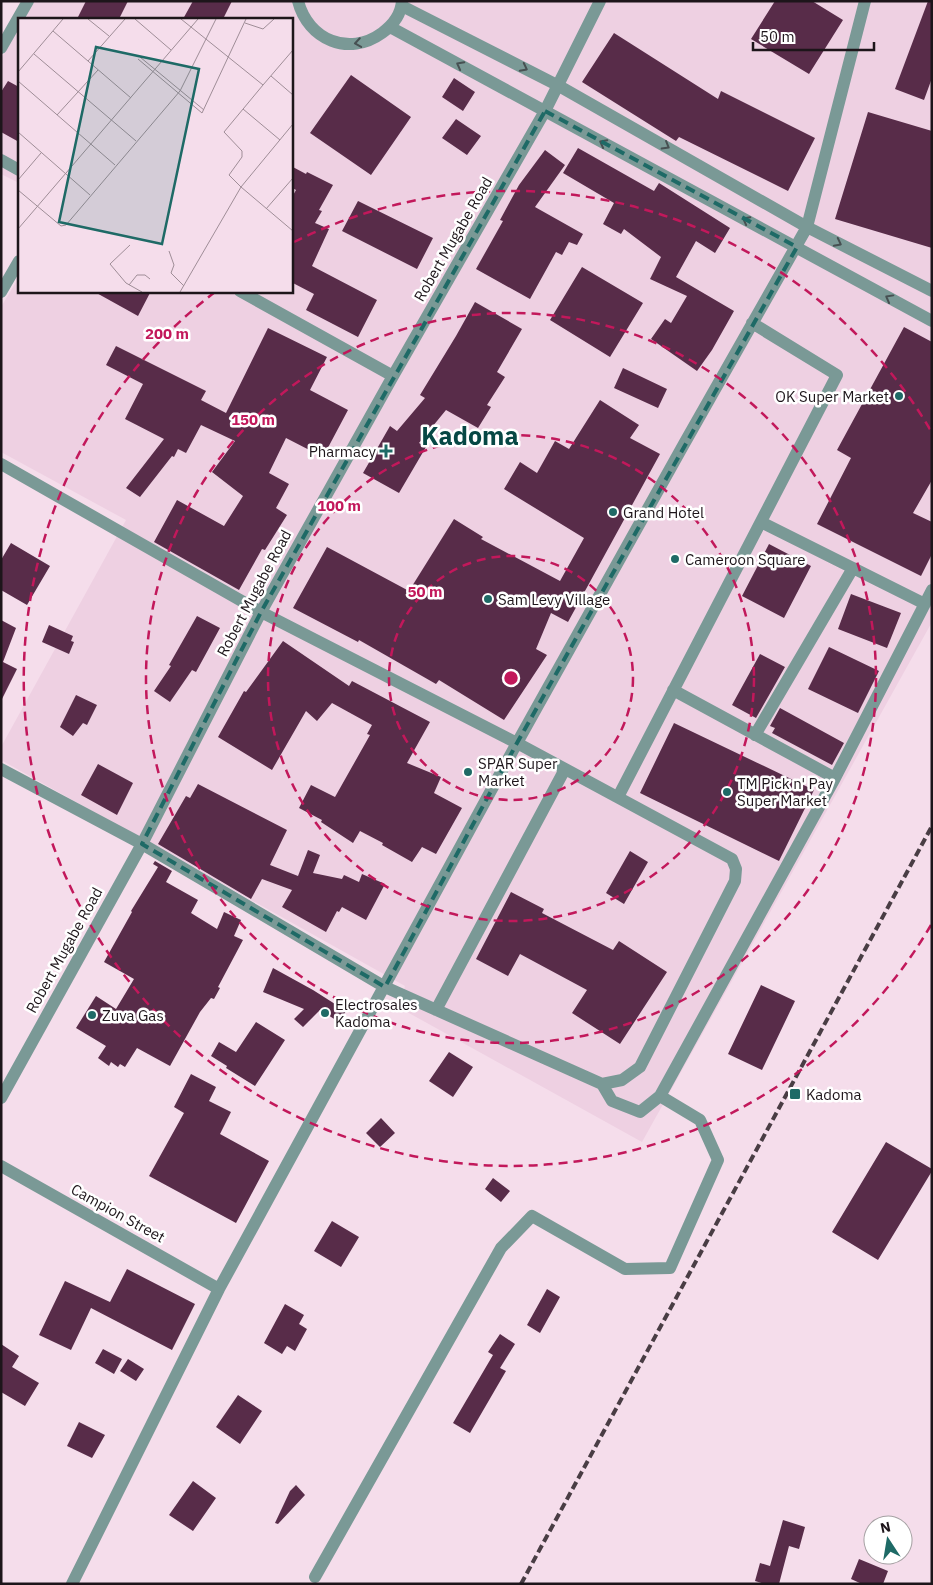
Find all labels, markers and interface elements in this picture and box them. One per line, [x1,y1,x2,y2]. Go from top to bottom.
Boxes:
inset map [18,18,292,292]
scale bar [753,20,874,52]
text: 50 m [760,27,795,46]
one-way arrow [353,37,362,47]
one-way arrow [457,61,466,71]
one-way arrow [518,62,527,72]
one-way arrow [600,139,609,149]
one-way arrow [660,140,669,150]
street label: Robert Mugabe Road [410,173,496,305]
one-way arrow [743,216,752,226]
one-way arrow [833,237,842,247]
one-way arrow [885,294,894,304]
text: 200 m [145,324,189,343]
place label: OK Super Market [775,387,889,406]
marker: OK Super Market [893,390,905,402]
text: 150 m [231,410,275,429]
district label: Kadoma [421,419,519,452]
place label: Pharmacy [309,442,377,461]
marker: Pharmacy [380,445,392,457]
text: 100 m [317,496,361,515]
place label: Grand Hotel [623,503,704,522]
marker: Grand Hotel [607,506,619,518]
street label: Robert Mugabe Road [213,526,295,660]
place label: Cameroon Square [685,550,806,569]
marker: Cameroon Square [669,553,681,565]
text: 50 m [408,582,442,601]
place label: Sam Levy Village [498,590,610,609]
marker: Sam Levy Village [482,593,494,605]
centre of rings [502,669,520,687]
place label: SPAR Super Market [478,754,558,790]
marker: SPAR Super Market [462,766,474,778]
place label: TM Pick n' Pay Super Market [737,774,833,810]
marker: TM Pick n' Pay Super Market [721,786,733,798]
street label: Robert Mugabe Road [22,884,106,1016]
place label: Electrosales Kadoma [335,995,418,1031]
place label: Zuva Gas [102,1006,164,1025]
marker: Electrosales Kadoma [319,1007,331,1019]
marker: Zuva Gas [86,1009,98,1021]
place label: Kadoma [806,1085,862,1104]
marker: Kadoma [788,1087,802,1101]
street label: Campion Street [68,1179,168,1247]
north arrow [863,1515,913,1565]
text: N [878,1517,892,1537]

